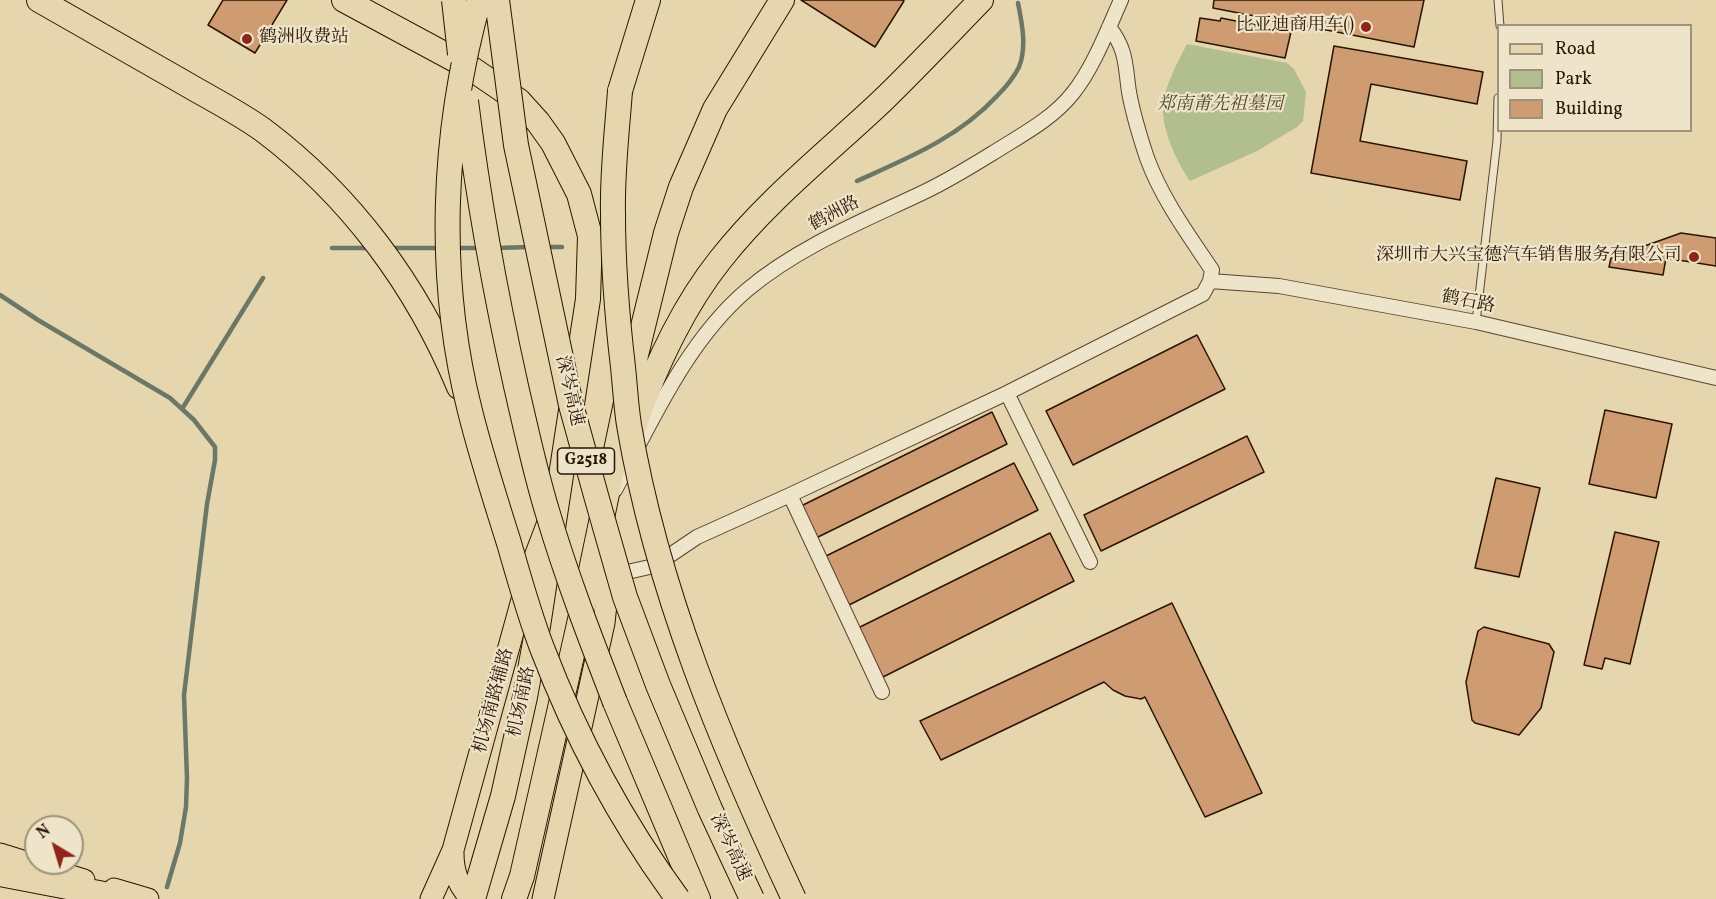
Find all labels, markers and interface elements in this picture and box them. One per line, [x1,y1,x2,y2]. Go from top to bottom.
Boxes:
place label: 比亚迪商用车() [1236,16,1354,38]
marker: 比亚迪商用车() [1359,20,1373,34]
legend [1497,24,1692,132]
place label: 鹤洲收费站 [259,28,349,50]
marker: 鹤洲收费站 [240,32,254,46]
text: Road [1555,37,1596,62]
text: Park [1555,67,1592,92]
park label: 郑南莆先祖墓园 [1157,95,1283,117]
text: Building [1555,97,1623,122]
street label: 鹤洲路 [806,193,864,237]
place label: 深圳市大兴宝德汽车销售服务有限公司 [1376,246,1682,268]
marker: 深圳市大兴宝德汽车销售服务有限公司 [1687,250,1701,264]
street label: 鹤石路 [1439,287,1497,319]
street label: 深岑高速 [549,353,587,429]
road number: G2518 [558,448,614,474]
street label: 机场南路辅路 [471,646,519,756]
street label: 机场南路 [505,665,541,739]
street label: 深岑高速 [704,811,754,885]
north arrow [24,815,84,875]
text: N [33,820,56,845]

